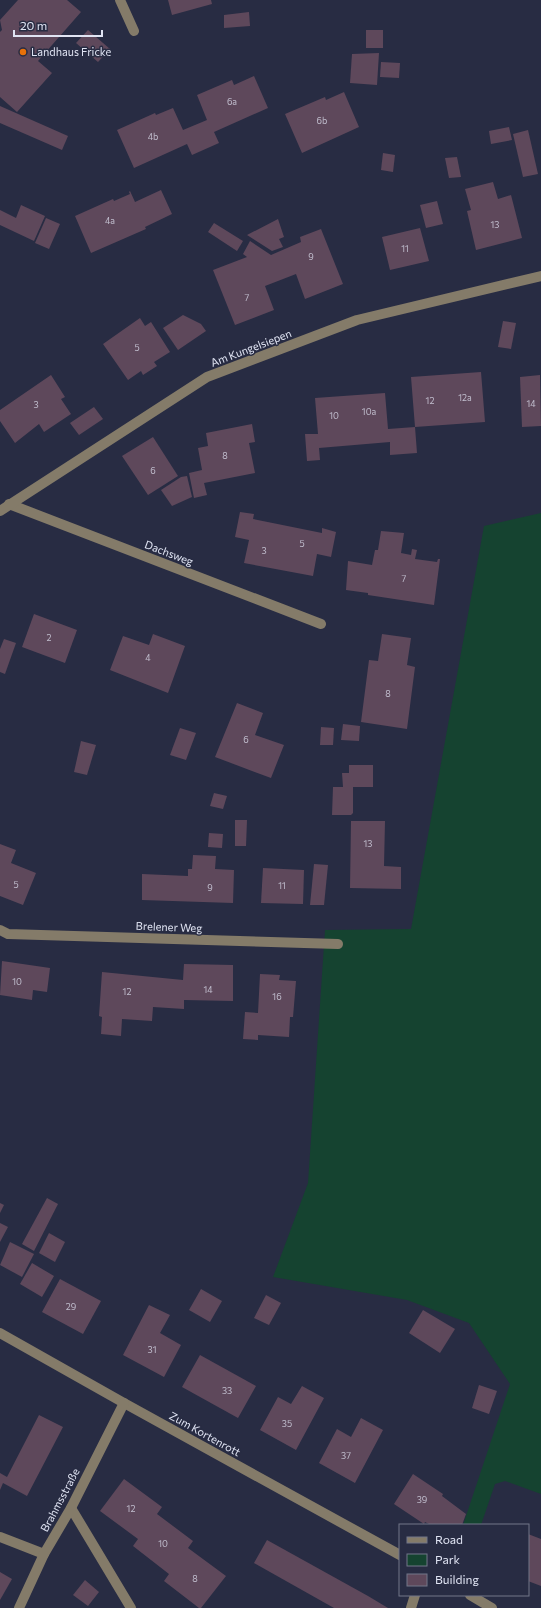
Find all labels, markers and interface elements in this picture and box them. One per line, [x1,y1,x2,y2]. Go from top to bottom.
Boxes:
scale bar [14,12,102,38]
text: 20 m [20,18,47,32]
place label: Landhaus Fricke [31,45,112,58]
marker: Landhaus Fricke [18,47,28,57]
house number: 6a [227,96,237,107]
house number: 6b [317,115,327,126]
house number: 4b [148,131,158,142]
house number: 4a [105,215,115,226]
house number: 13 [491,219,499,230]
house number: 11 [401,243,409,254]
house number: 9 [308,251,314,262]
house number: 7 [245,292,250,303]
street label: Am Kungelsiepen [208,326,293,369]
house number: 5 [134,342,140,353]
house number: 12a [458,392,472,403]
house number: 12 [426,395,434,406]
house number: 14 [526,398,536,409]
house number: 3 [33,399,39,410]
house number: 10a [362,406,377,417]
house number: 10 [329,410,339,421]
house number: 8 [222,450,228,461]
house number: 6 [150,465,156,476]
street label: Dachsweg [143,537,195,568]
house number: 5 [299,538,305,549]
house number: 3 [261,545,267,556]
house number: 7 [402,573,407,584]
house number: 2 [47,632,52,643]
house number: 4 [145,652,151,663]
house number: 8 [385,688,391,699]
house number: 6 [243,734,249,745]
house number: 13 [364,838,372,849]
house number: 5 [13,879,19,890]
house number: 11 [278,880,286,891]
house number: 9 [207,882,213,893]
street label: Brelener Weg [136,919,203,934]
house number: 10 [12,976,22,987]
house number: 14 [203,984,213,995]
house number: 12 [123,986,131,997]
house number: 16 [272,991,282,1002]
house number: 29 [66,1301,76,1312]
house number: 31 [148,1344,156,1355]
house number: 33 [222,1385,232,1396]
street label: Zum Kortenrott [167,1409,244,1459]
house number: 35 [282,1418,292,1429]
house number: 37 [341,1450,351,1461]
street label: Brahmsstraße [37,1466,82,1534]
house number: 39 [417,1494,427,1505]
house number: 12 [127,1503,135,1514]
legend [399,1524,529,1596]
text: Road [435,1532,463,1546]
house number: 10 [158,1538,168,1549]
text: Park [435,1552,461,1566]
text: Building [435,1572,479,1586]
house number: 8 [192,1573,198,1584]

